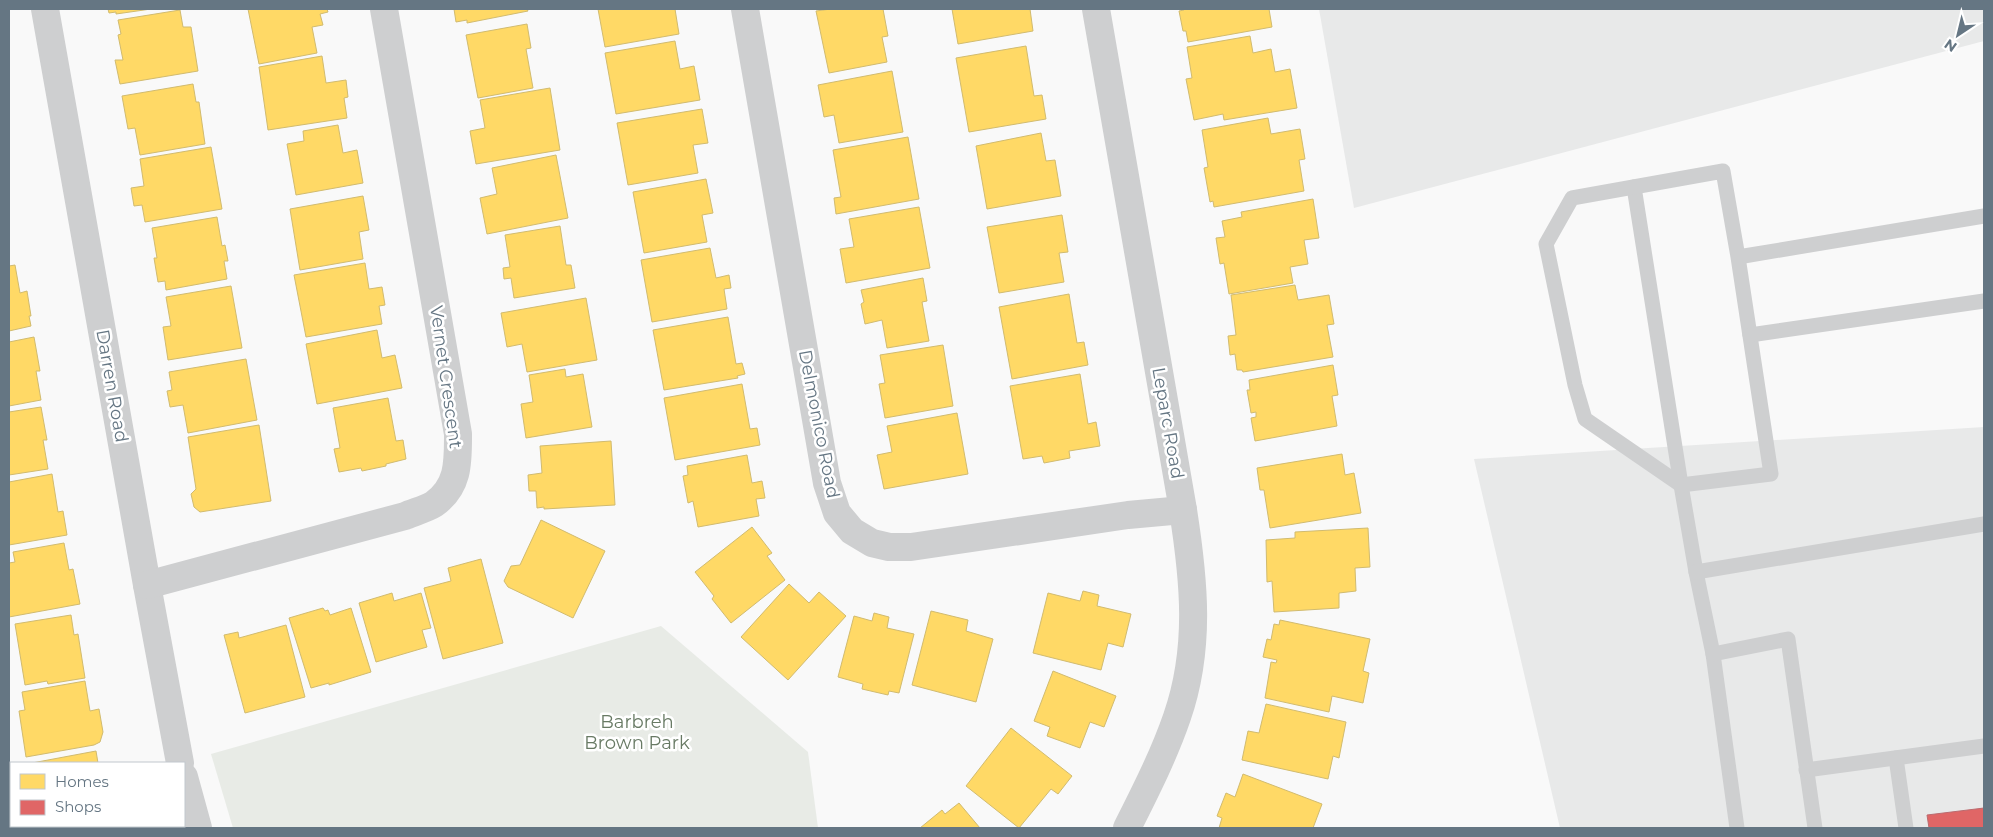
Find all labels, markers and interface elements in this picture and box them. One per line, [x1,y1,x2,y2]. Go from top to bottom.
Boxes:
north arrow [1933,10,1983,60]
text: N [1941,35,1960,56]
street label: Vernet Crescent [425,304,467,450]
street label: Darren Road [91,328,133,444]
street label: Delmonico Road [794,348,844,500]
street label: Leparc Road [1147,365,1189,481]
park label: Barbreh Brown Park [584,711,690,754]
legend [10,762,185,827]
text: Homes [55,772,109,791]
text: Shops [55,797,101,816]

